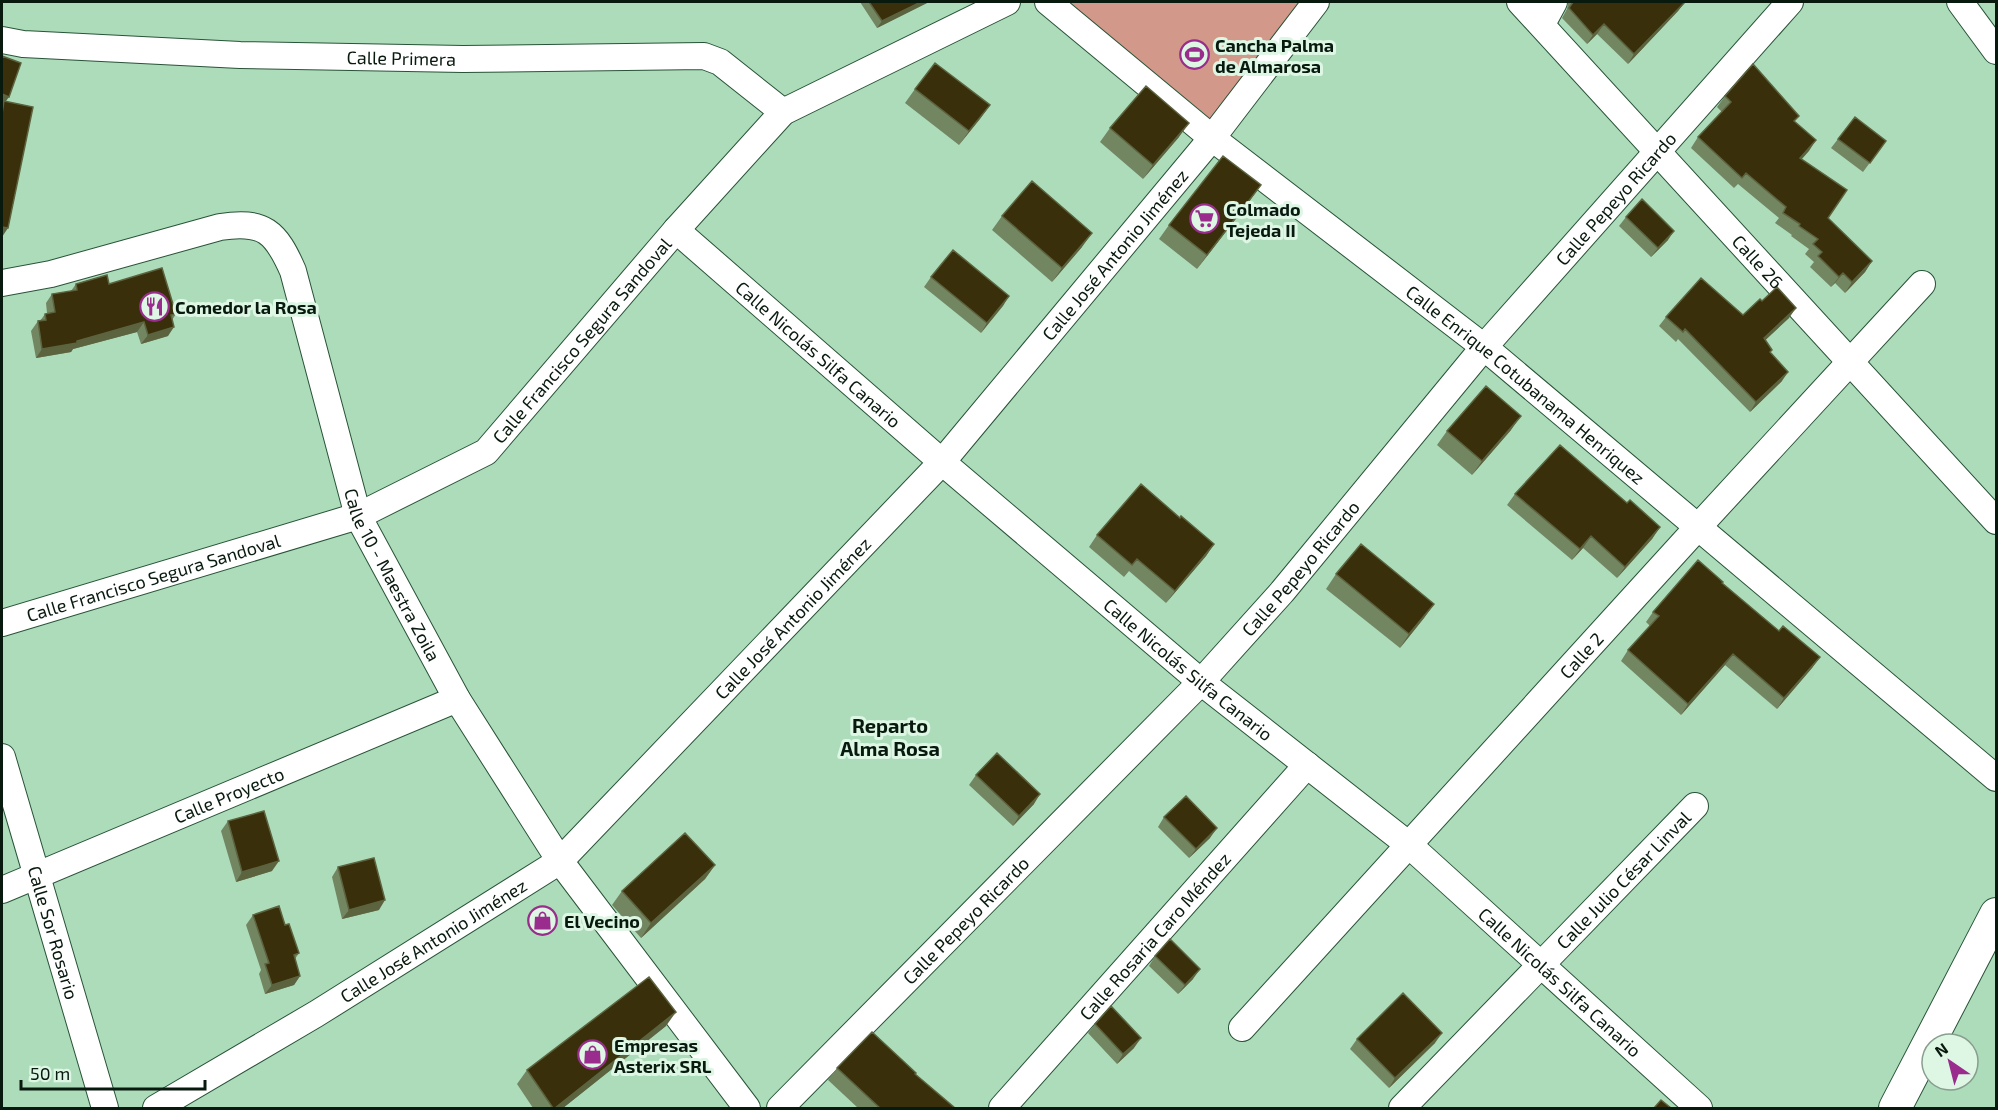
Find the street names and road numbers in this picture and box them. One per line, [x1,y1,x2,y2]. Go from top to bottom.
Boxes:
street label: Calle Primera [346,46,456,70]
street label: Calle Pepeyo Ricardo [1551,127,1680,270]
street label: Calle José Antonio Jiménez [1037,165,1192,345]
street label: Calle 26 [1728,230,1788,293]
street label: Calle Francisco Segura Sandoval [488,232,676,448]
street label: Calle Nicolás Silfa Canario [731,276,906,432]
street label: Calle Enrique Cotubanama Henriquez [1402,280,1649,489]
street label: Calle 10 - Maestra Zoila [340,486,445,665]
street label: Calle Pepeyo Ricardo [1237,496,1364,640]
street label: Calle Francisco Segura Sandoval [24,529,283,626]
street label: Calle José Antonio Jiménez [710,532,875,704]
street label: Calle Nicolás Silfa Canario [1099,593,1277,745]
street label: Calle 2 [1555,628,1608,683]
street label: Calle Proyecto [170,762,287,828]
street label: Calle Julio César Linval [1552,806,1696,953]
street label: Calle Rosaria Caro Méndez [1075,848,1235,1025]
street label: Calle Pepeyo Ricardo [898,852,1033,989]
street label: Calle Sor Rosario [24,863,84,1002]
street label: Calle José Antonio Jiménez [336,874,531,1007]
street label: Calle Nicolás Silfa Canario [1474,903,1646,1061]

